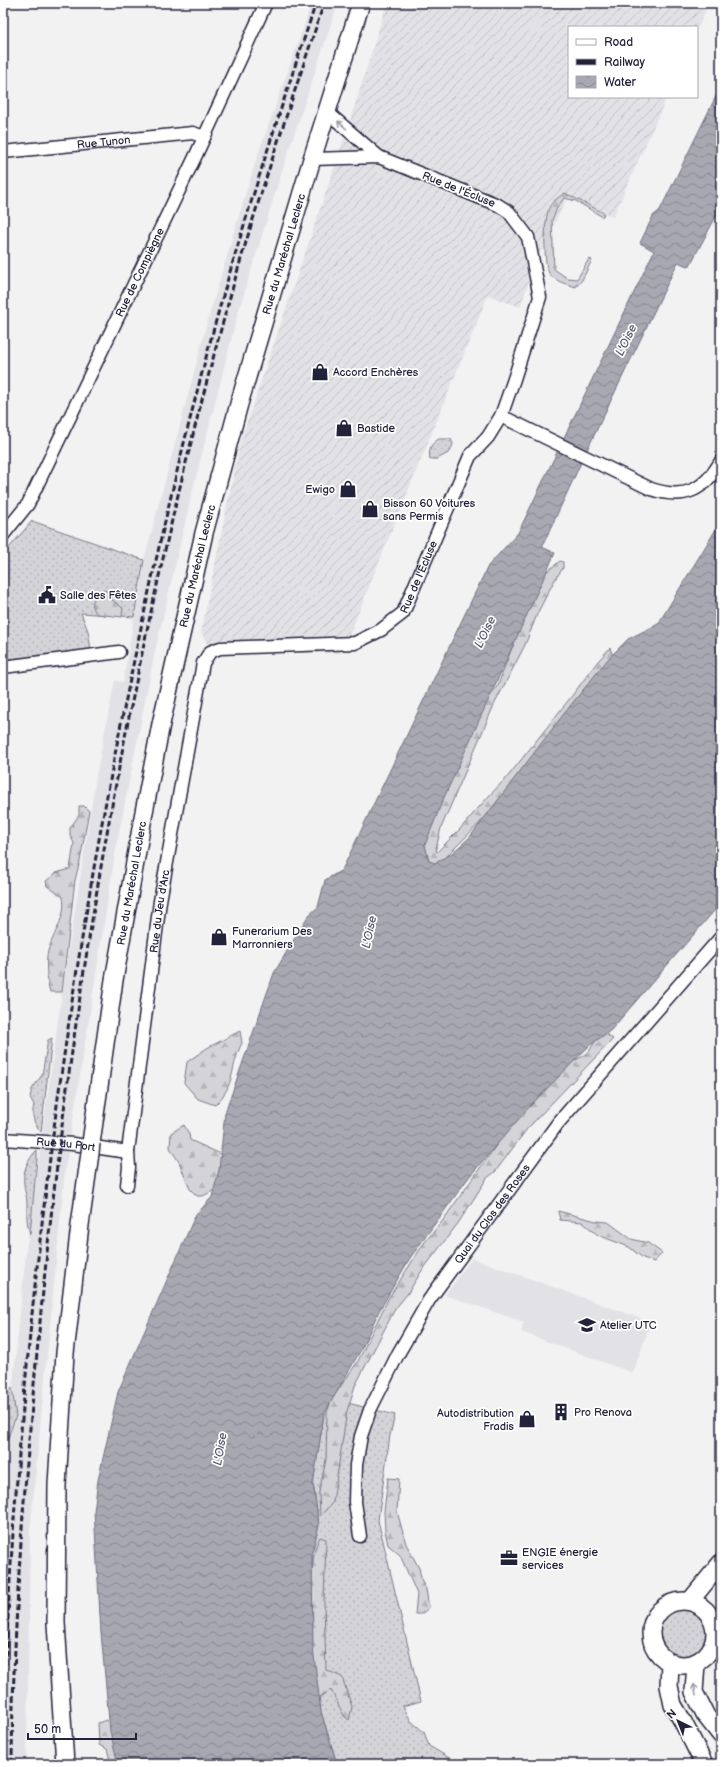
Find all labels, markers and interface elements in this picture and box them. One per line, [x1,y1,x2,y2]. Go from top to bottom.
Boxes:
legend [568,26,698,98]
text: Road [604,35,633,50]
text: Railway [604,55,646,70]
text: Water [604,75,636,90]
one-way arrow [337,120,347,130]
street label: Rue Tunon [76,133,131,152]
street label: Rue de l'Écluse [420,168,498,210]
street label: Rue du Maréchal Leclerc [260,192,308,316]
street label: Rue de Compiègne [113,225,167,319]
water label: L'Oise [612,322,640,358]
shop icon: Accord Enchères [310,362,330,382]
place label: Accord Enchères [333,366,419,379]
shop icon: Bastide [334,418,354,438]
place label: Bastide [357,422,395,435]
shop icon: Ewigo [338,479,358,499]
place label: Ewigo [305,483,335,496]
place label: Bisson 60 Voitures sans Permis [383,497,476,523]
shop icon: Bisson 60 Voitures sans Permis [360,499,380,519]
street label: Rue du Maréchal Leclerc [177,503,218,629]
street label: Rue de l'Écluse [398,538,440,615]
public building icon: Salle des Fêtes [37,585,57,605]
place label: Salle des Fêtes [60,589,137,602]
water label: L'Oise [471,614,499,650]
street label: Rue du Maréchal Leclerc [114,820,149,946]
street label: Rue du Jeu d'Arc [147,868,173,954]
water label: L'Oise [359,914,380,950]
place label: Funerarium Des Marronniers [232,925,312,951]
shop icon: Funerarium Des Marronniers [209,927,229,947]
street label: Rue du Port [36,1135,97,1154]
street label: Quai du Clos des Roses [452,1161,533,1266]
school or university icon: Atelier UTC [577,1315,597,1335]
place label: Atelier UTC [600,1319,657,1332]
building icon: Pro Renova [551,1402,571,1422]
place label: Pro Renova [574,1406,632,1419]
place label: Autodistribution Fradis [437,1407,515,1433]
shop icon: Autodistribution Fradis [517,1409,537,1429]
water label: L'Oise [210,1431,231,1467]
place label: ENGIE énergie services [522,1546,598,1572]
office icon: ENGIE énergie services [499,1548,519,1568]
one-way arrow [691,1684,699,1697]
north arrow [658,1701,698,1741]
text: N [664,1706,679,1722]
scale bar [28,1715,136,1741]
text: 50 m [34,1722,61,1737]

